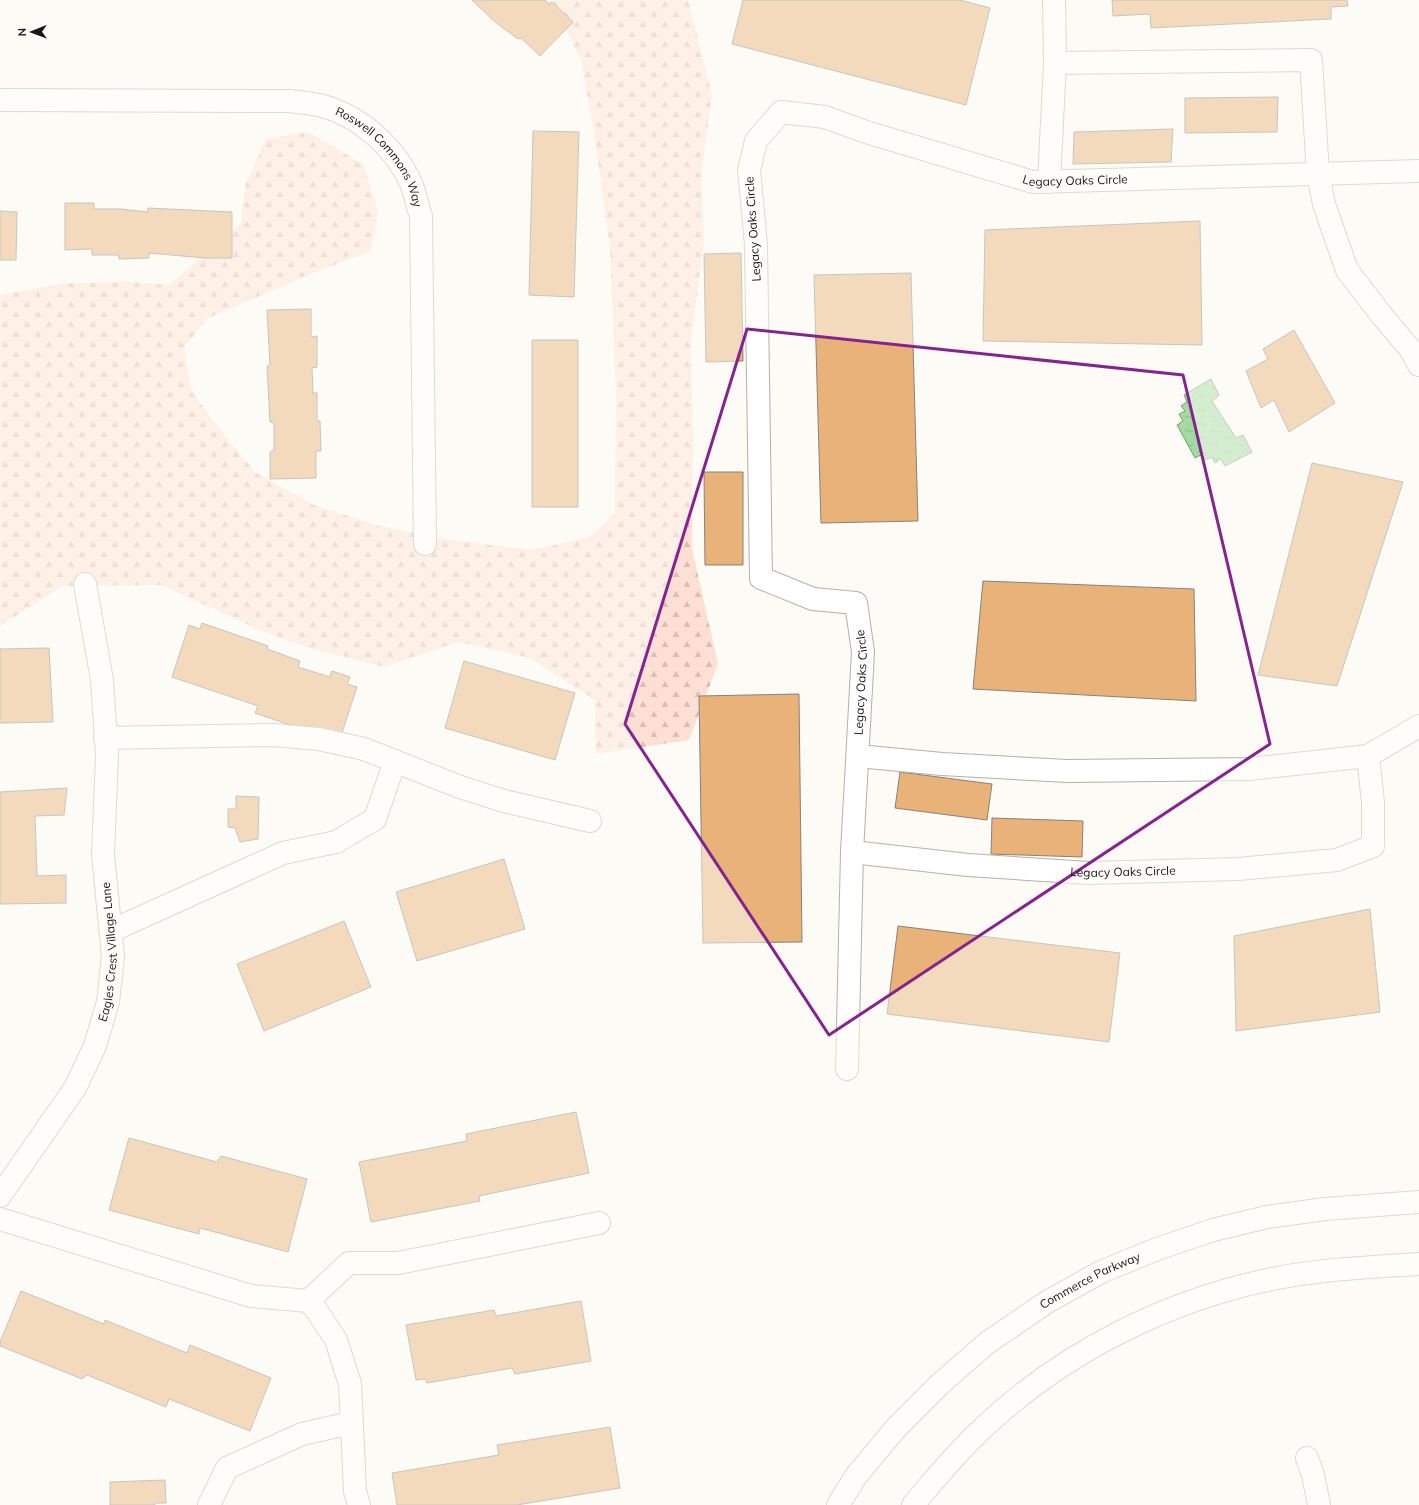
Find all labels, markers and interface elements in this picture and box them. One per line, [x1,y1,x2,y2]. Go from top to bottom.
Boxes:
north arrow [12,12,52,52]
text: N [15,28,29,36]
street label: Roswell Commons Way [333,103,426,209]
street label: Legacy Oaks Circle [1021,171,1128,189]
street label: Legacy Oaks Circle [741,176,764,282]
street label: Legacy Oaks Circle [850,629,870,735]
street label: Legacy Oaks Circle [1070,863,1176,880]
street label: Eagles Crest Village Lane [95,882,120,1023]
street label: Commerce Parkway [1036,1248,1143,1312]

